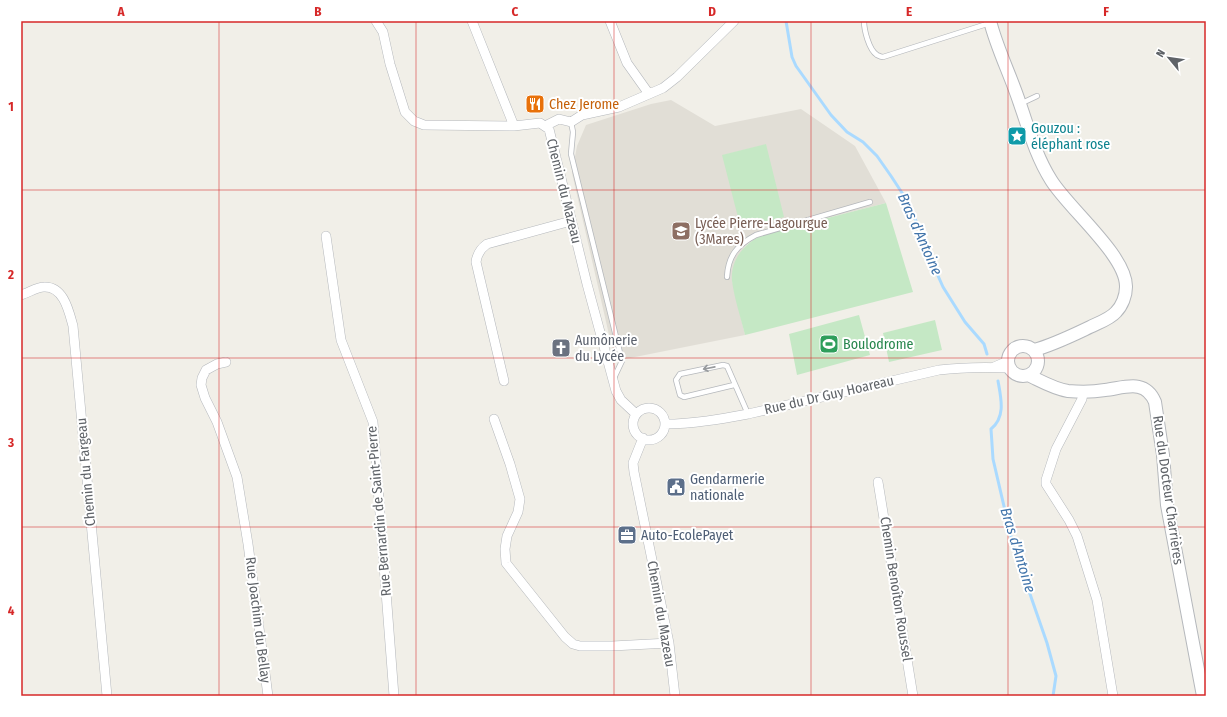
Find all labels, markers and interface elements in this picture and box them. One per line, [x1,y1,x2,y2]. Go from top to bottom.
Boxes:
text: A [116,4,125,19]
text: B [314,4,322,19]
text: C [512,4,519,19]
text: D [708,4,716,19]
text: E [906,4,912,19]
text: F [1103,4,1109,19]
north arrow [1149,38,1189,78]
text: N [1153,47,1168,59]
restaurant icon: Chez Jerome [524,93,546,115]
place label: Chez Jerome [549,96,619,113]
text: 1 [8,99,14,114]
place label: Gouzou : éléphant rose [1031,120,1110,153]
place icon: Gouzou : éléphant rose [1006,125,1028,147]
street label: Chemin du Mazeau [543,137,585,245]
water label: Bras d'Antoine [894,190,946,278]
place label: Lycée Pierre-Lagourgue (3Mares) [695,215,828,248]
school or university icon: Lycée Pierre-Lagourgue (3Mares) [670,220,692,242]
text: 2 [7,267,14,282]
place label: Aumônerie du Lycée [575,332,638,365]
sports icon: Boulodrome [818,333,840,355]
place label: Boulodrome [843,336,913,353]
church icon: Aumônerie du Lycée [550,337,572,359]
one-way arrow [703,364,716,372]
street label: Rue du Dr Guy Hoareau [763,372,895,418]
street label: Rue du Docteur Charrières [1149,414,1187,566]
street label: Chemin du Fargeau [73,417,99,527]
street label: Rue Bernardin de Saint-Pierre [363,425,395,597]
text: 3 [7,435,14,450]
place label: Gendarmerie nationale [690,471,765,504]
public building icon: Gendarmerie nationale [665,476,687,498]
water label: Bras d'Antoine [997,505,1039,595]
street label: Chemin Benoîton Roussel [876,516,916,663]
office icon: Auto-EcolePayet [616,524,638,546]
place label: Auto-EcolePayet [641,527,734,544]
street label: Rue Joachim du Bellay [242,556,274,685]
street label: Chemin du Mazeau [643,560,679,668]
text: 4 [8,603,15,618]

